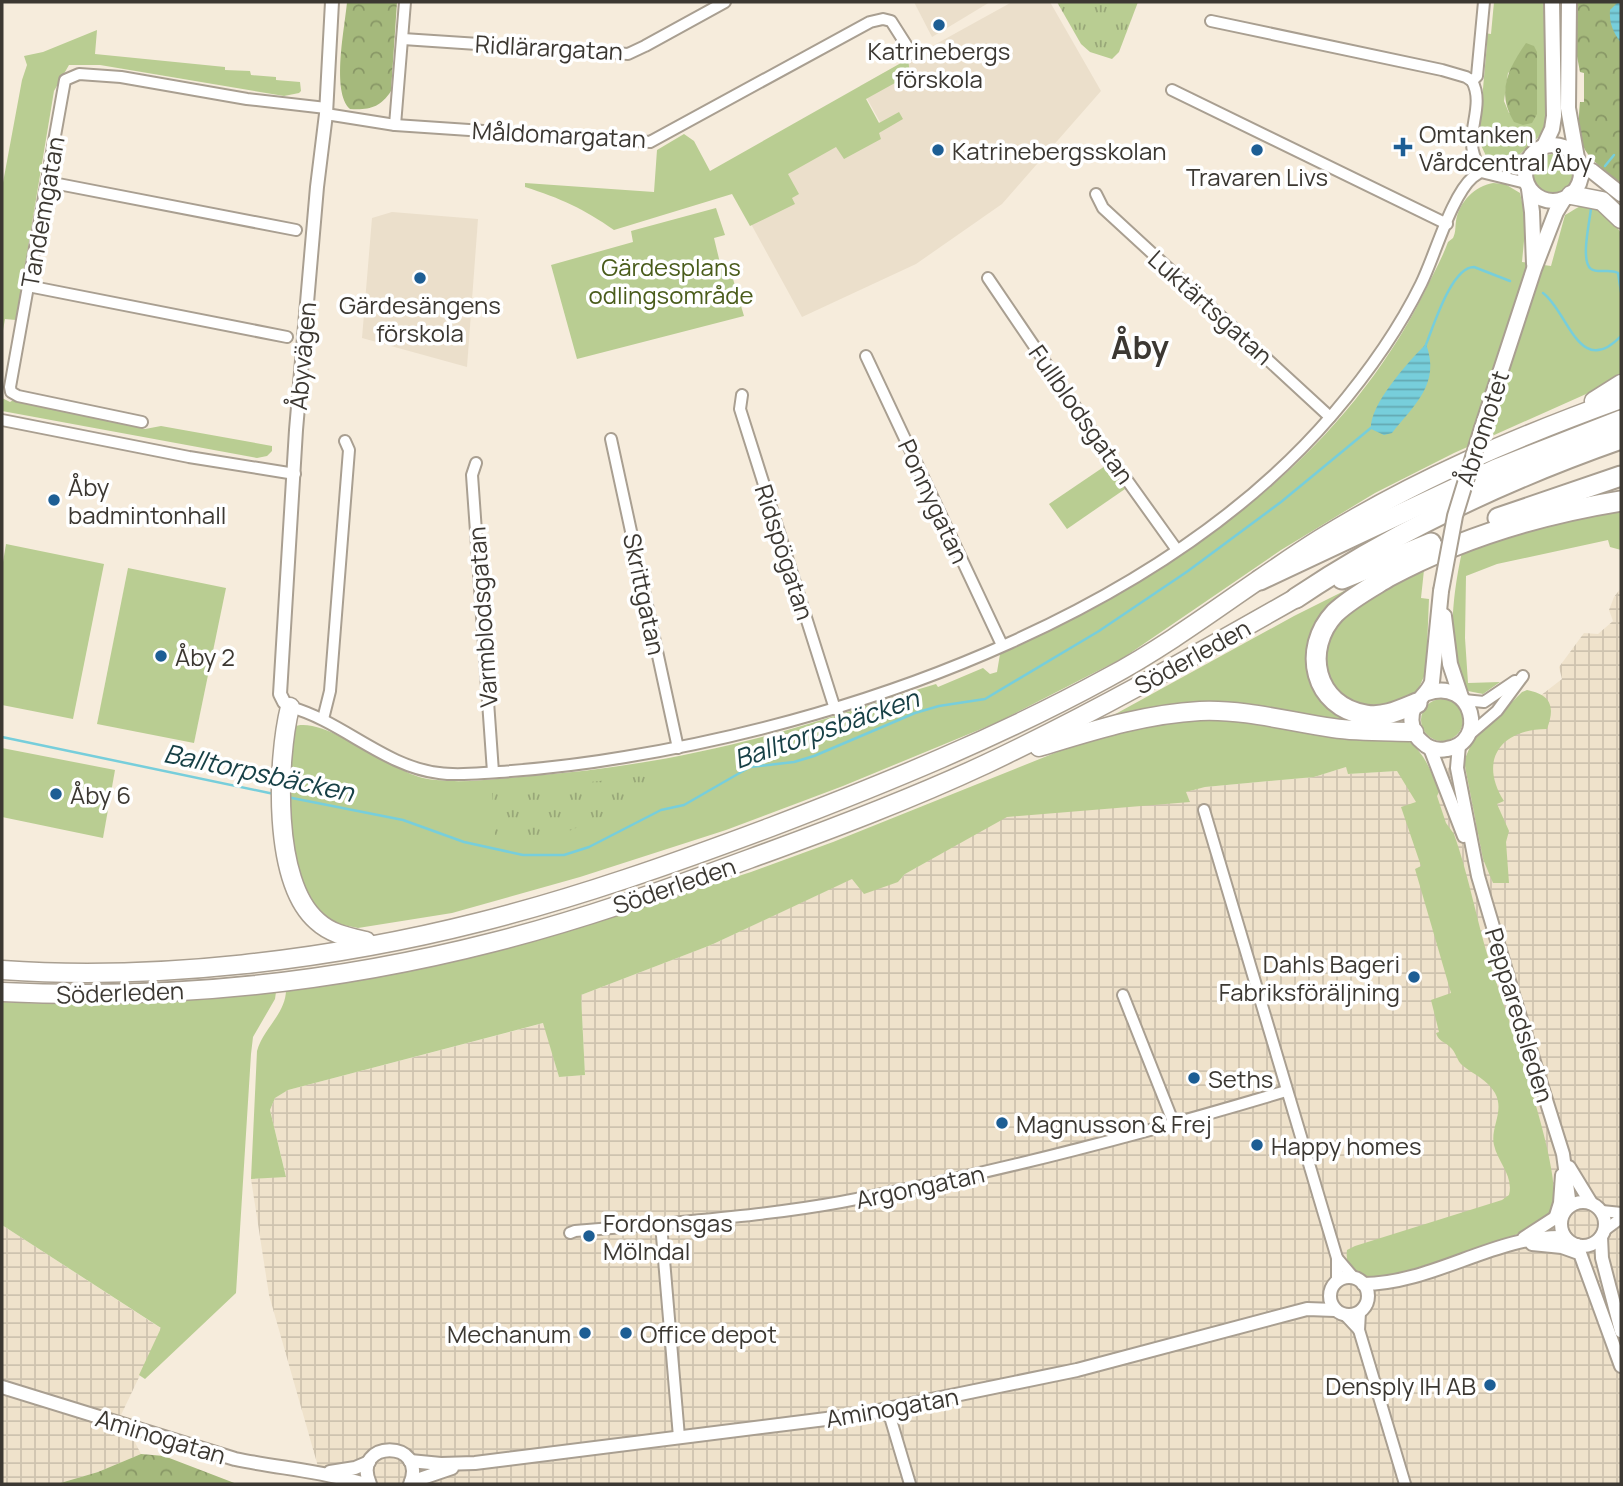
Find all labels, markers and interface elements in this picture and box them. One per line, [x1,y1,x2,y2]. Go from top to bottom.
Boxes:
marker: Katrinebergs förskola [931,17,947,33]
street label: Ridlärargatan [474,27,624,67]
place label: Katrinebergs förskola [868,34,1010,95]
street label: Måldomargatan [471,113,647,155]
place label: Omtanken Vårdcentral Åby [1419,117,1593,178]
street label: Tandemgatan [12,134,72,290]
place label: Katrinebergsskolan [952,134,1167,167]
marker: Omtanken Vårdcentral Åby [1393,137,1413,157]
marker: Katrinebergsskolan [930,142,946,158]
marker: Travaren Livs [1249,142,1265,158]
place label: Travaren Livs [1186,160,1328,193]
street label: Luktärtsgatan [1142,242,1280,372]
park label: Gärdesplans odlingsområde [589,250,754,311]
marker: Gärdesängens förskola [412,270,428,286]
place label: Gärdesängens förskola [339,288,501,349]
street label: Åbyvägen [281,301,323,411]
district label: Åby [1111,325,1169,369]
street label: Fullblodsgatan [1022,338,1142,490]
street label: Åbromotet [1448,366,1516,490]
street label: Ponnygatan [891,433,977,569]
place label: Åby badmintonhall [68,470,226,531]
street label: Ridspögatan [748,480,822,624]
marker: Åby badmintonhall [46,492,62,508]
street label: Varmblodsgatan [459,525,505,709]
street label: Skrittgatan [616,530,674,658]
street label: Söderleden [1128,611,1256,701]
place label: Åby 2 [175,640,235,673]
marker: Åby 2 [153,648,169,664]
water label: Balltorpsbäcken [729,679,925,776]
water label: Balltorpsbäcken [161,734,359,810]
place label: Åby 6 [70,778,131,811]
marker: Åby 6 [48,786,64,802]
street label: Söderleden [608,849,740,921]
street label: Pepparedsleden [1478,924,1562,1106]
place label: Dahls Bageri Fabriksföräljning [1219,947,1400,1008]
marker: Dahls Bageri Fabriksföräljning [1406,969,1422,985]
street label: Söderleden [56,973,184,1011]
place label: Seths [1208,1062,1273,1095]
marker: Seths [1186,1070,1202,1086]
place label: Magnusson & Frej [1016,1107,1212,1140]
marker: Magnusson & Frej [994,1115,1010,1131]
place label: Happy homes [1271,1129,1422,1162]
marker: Happy homes [1249,1137,1265,1153]
street label: Argongatan [853,1156,987,1216]
place label: Fordonsgas Mölndal [603,1206,733,1267]
marker: Fordonsgas Mölndal [581,1228,597,1244]
place label: Mechanum [447,1317,571,1350]
place label: Office depot [640,1317,777,1350]
marker: Mechanum [577,1325,593,1341]
marker: Office depot [618,1325,634,1341]
place label: Densply IH AB [1325,1369,1476,1402]
marker: Densply IH AB [1482,1377,1498,1393]
street label: Aminogatan [823,1379,961,1435]
street label: Aminogatan [92,1401,230,1471]

